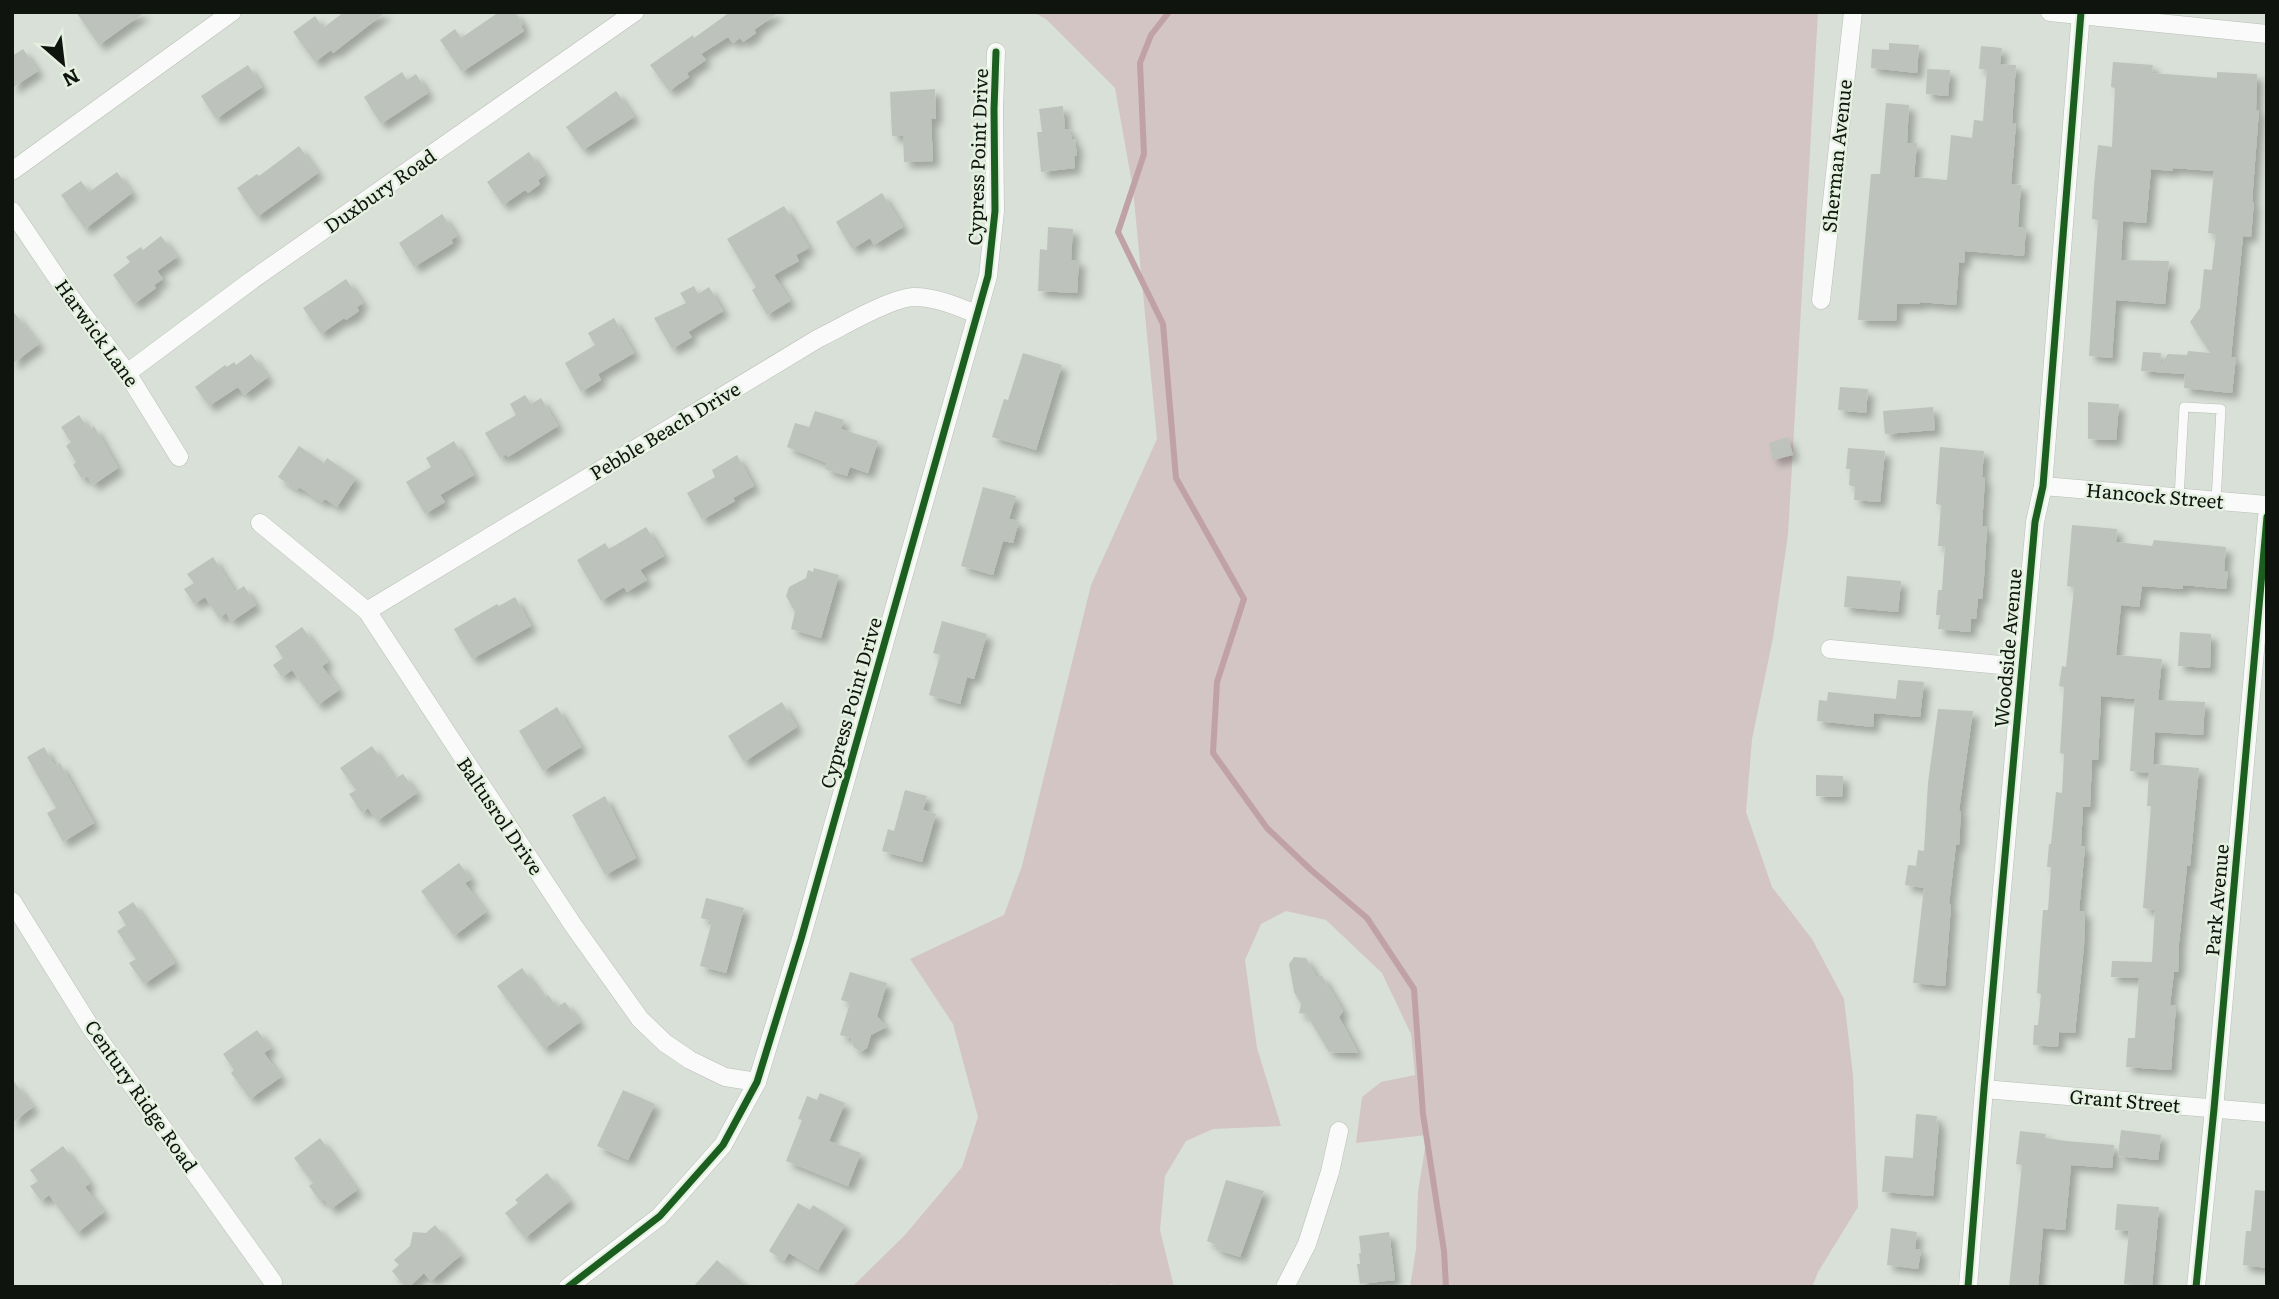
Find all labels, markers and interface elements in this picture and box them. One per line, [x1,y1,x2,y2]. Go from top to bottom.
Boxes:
north arrow [28,28,98,98]
text: N [58,63,85,95]
street label: Cypress Point Drive [960,68,994,246]
street label: Sherman Avenue [1814,78,1858,234]
street label: Duxbury Road [318,141,441,239]
street label: Harwick Lane [49,273,146,392]
street label: Pebble Beach Drive [584,374,745,486]
street label: Hancock Street [2085,475,2225,515]
street label: Woodside Avenue [1986,567,2028,729]
street label: Cypress Point Drive [812,614,888,792]
street label: Baltusrol Drive [451,751,551,880]
street label: Park Avenue [2197,843,2235,957]
street label: Century Ridge Road [79,1014,205,1177]
street label: Grant Street [2069,1081,2182,1119]

